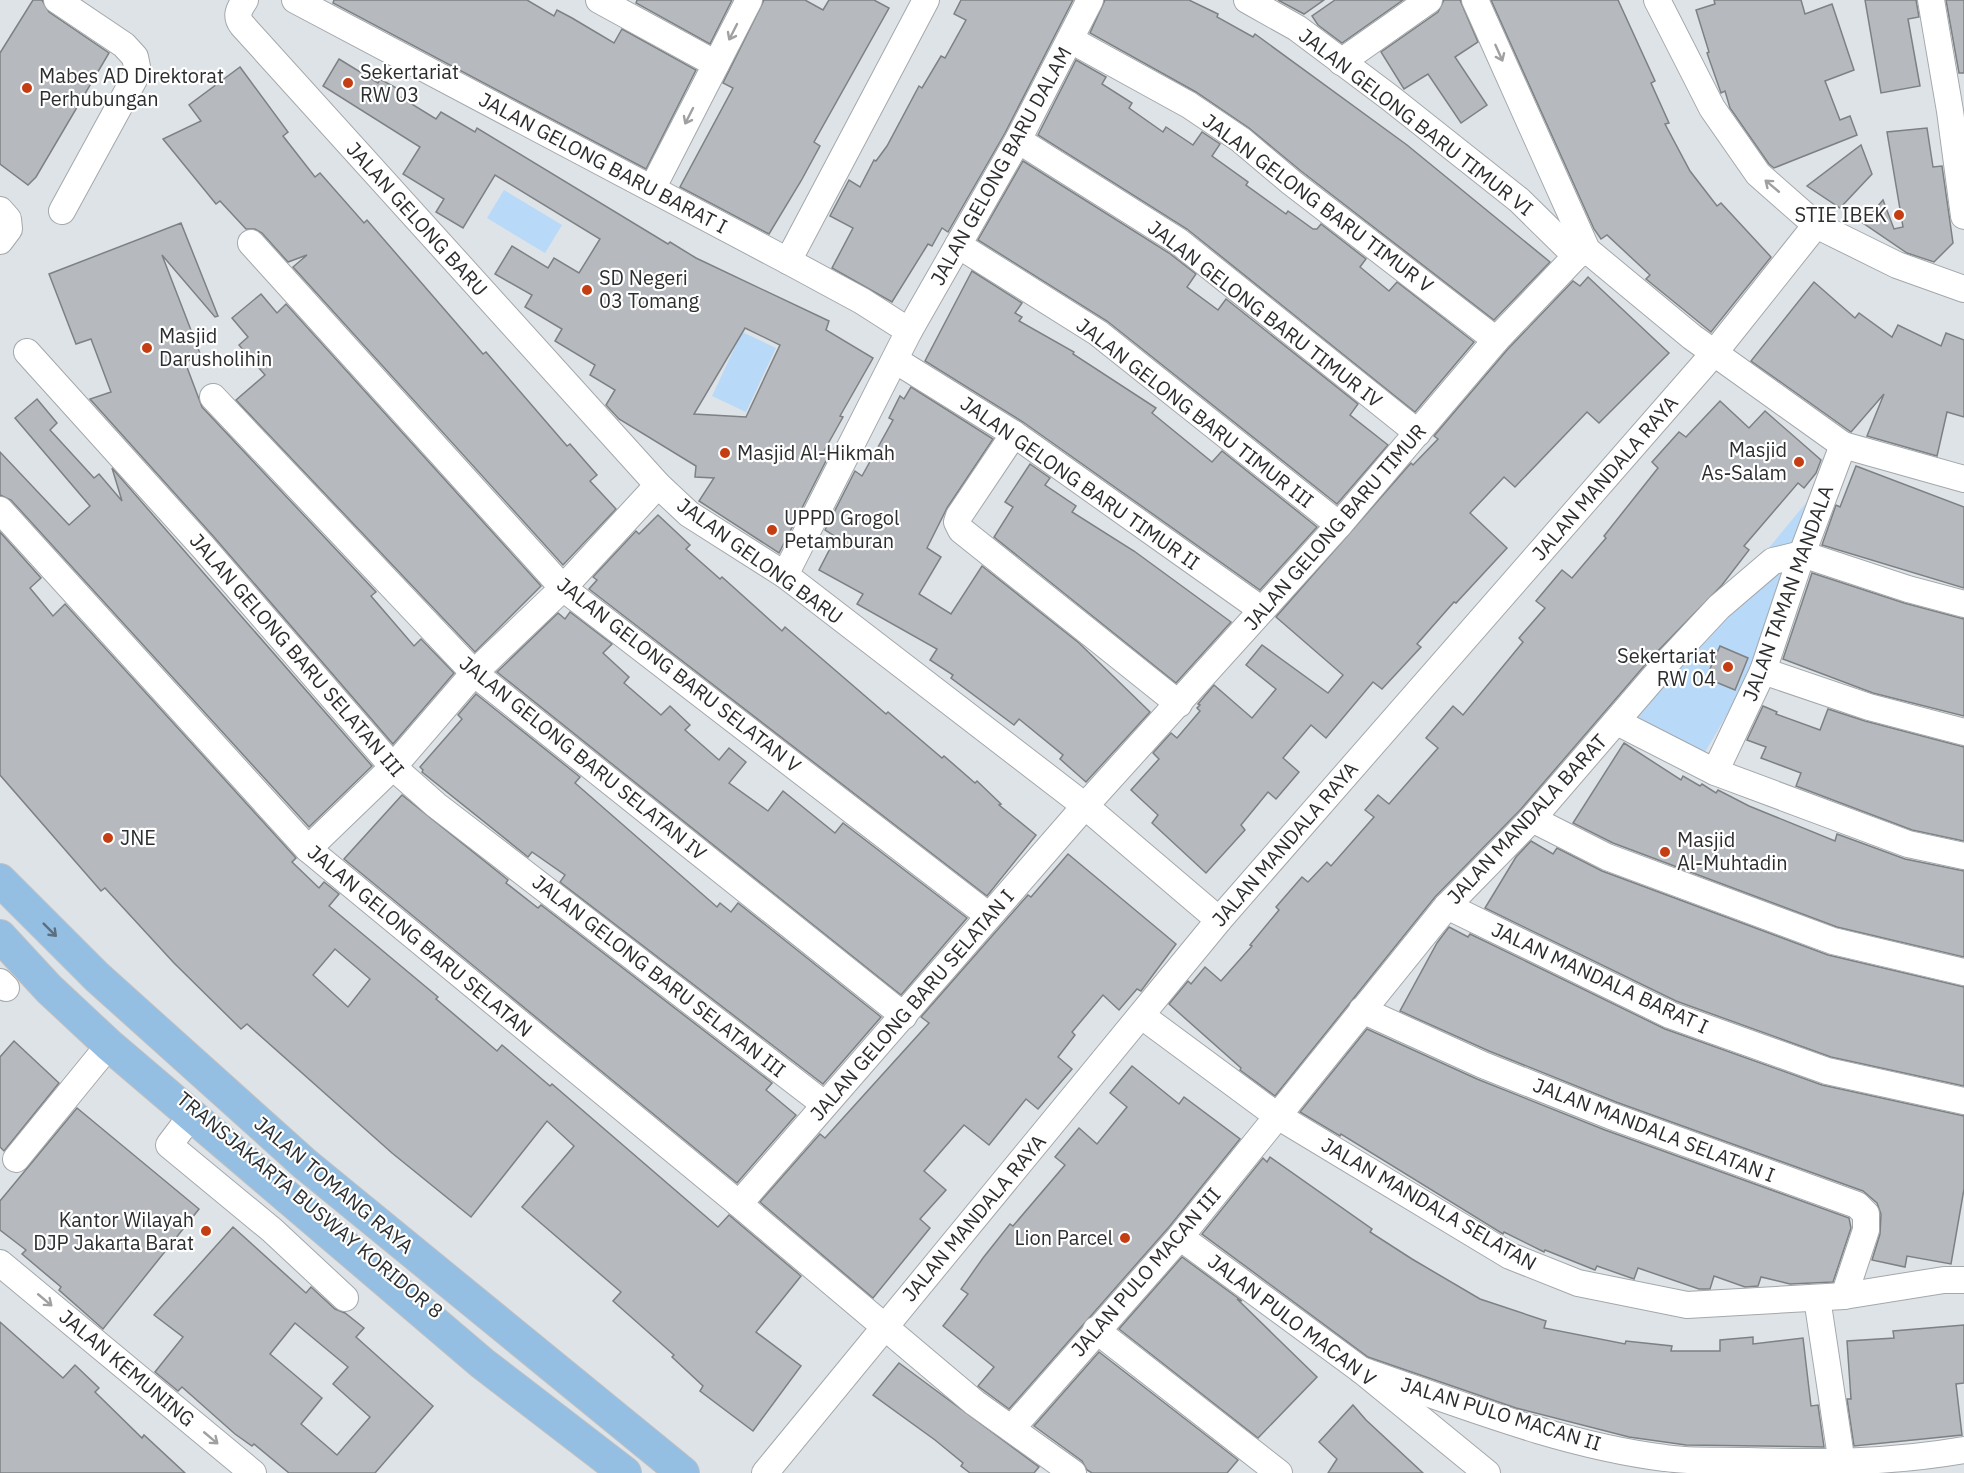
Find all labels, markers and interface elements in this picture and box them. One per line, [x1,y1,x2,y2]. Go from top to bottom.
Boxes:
one-way arrow [726,23,738,41]
street label: JALAN GELONG BARU TIMUR VI [1294,23,1538,221]
street label: JALAN GELONG BARU DALAM [924,42,1078,290]
one-way arrow [1494,44,1505,62]
place label: Sekertariat RW 03 [360,58,459,108]
place label: Mabes AD Direktorat Perhubungan [39,62,224,112]
marker: Sekertariat RW 03 [341,76,355,90]
marker: Mabes AD Direktorat Perhubungan [20,81,34,95]
street label: JALAN GELONG BARU BARAT I [474,85,732,240]
one-way arrow [683,106,695,124]
street label: JALAN GELONG BARU TIMUR V [1198,109,1438,297]
street label: JALAN GELONG BARU [341,136,494,302]
one-way arrow [1764,180,1780,193]
place label: STIE IBEK [1795,201,1887,228]
marker: STIE IBEK [1892,208,1906,222]
street label: JALAN GELONG BARU TIMUR IV [1143,214,1388,414]
place label: SD Negeri 03 Tomang [599,264,700,314]
marker: SD Negeri 03 Tomang [580,283,594,297]
street label: JALAN GELONG BARU TIMUR III [1072,313,1318,513]
place label: Masjid Darusholihin [159,322,272,372]
marker: Masjid Darusholihin [140,341,154,355]
street label: JALAN MANDALA RAYA [1525,389,1684,566]
street label: JALAN GELONG BARU TIMUR II [956,391,1204,575]
street label: JALAN GELONG BARU TIMUR [1237,418,1432,636]
place label: Masjid As-Salam [1701,436,1787,486]
place label: Masjid Al-Hikmah [737,439,895,466]
marker: Masjid Al-Hikmah [718,446,732,460]
marker: Masjid As-Salam [1792,455,1806,469]
street label: JALAN TAMAN MANDALA [1736,481,1839,705]
street label: JALAN GELONG BARU [672,491,849,630]
place label: UPPD Grogol Petamburan [784,504,899,554]
marker: UPPD Grogol Petamburan [765,523,779,537]
street label: JALAN GELONG BARU SELATAN III [184,527,411,782]
street label: JALAN GELONG BARU SELATAN V [552,571,807,778]
place label: Sekertariat RW 04 [1617,642,1716,692]
street label: JALAN GELONG BARU SELATAN IV [454,649,713,866]
marker: Sekertariat RW 04 [1721,660,1735,674]
street label: JALAN MANDALA BARAT [1441,728,1613,910]
street label: JALAN MANDALA RAYA [1205,755,1364,932]
place label: JNE [120,824,156,851]
place label: Masjid Al-Muhtadin [1677,826,1788,876]
marker: JNE [101,831,115,845]
street label: JALAN GELONG BARU SELATAN [302,838,538,1043]
marker: Masjid Al-Muhtadin [1658,845,1672,859]
street label: JALAN GELONG BARU SELATAN III [527,868,792,1083]
street label: JALAN GELONG BARU SELATAN I [804,883,1020,1126]
street label: JALAN MANDALA BARAT I [1487,915,1713,1040]
one-way arrow [42,922,57,937]
street label: JALAN MANDALA SELATAN I [1529,1071,1779,1188]
street label: TRANSJAKARTA BUSWAY KORIDOR 8 [171,1085,449,1324]
street label: JALAN TOMANG RAYA [249,1110,420,1259]
street label: JALAN MANDALA RAYA [896,1128,1052,1307]
street label: JALAN MANDALA SELATAN [1317,1131,1542,1276]
street label: JALAN PULO MACAN III [1065,1181,1227,1362]
place label: Kantor Wilayah DJP Jakarta Barat [33,1206,194,1256]
marker: Kantor Wilayah DJP Jakarta Barat [199,1224,213,1238]
place label: Lion Parcel [1015,1224,1113,1251]
marker: Lion Parcel [1118,1231,1132,1245]
street label: JALAN PULO MACAN V [1203,1247,1382,1392]
one-way arrow [37,1294,53,1307]
street label: JALAN KEMUNING [54,1303,201,1432]
street label: JALAN PULO MACAN II [1398,1370,1604,1457]
one-way arrow [203,1431,218,1445]

